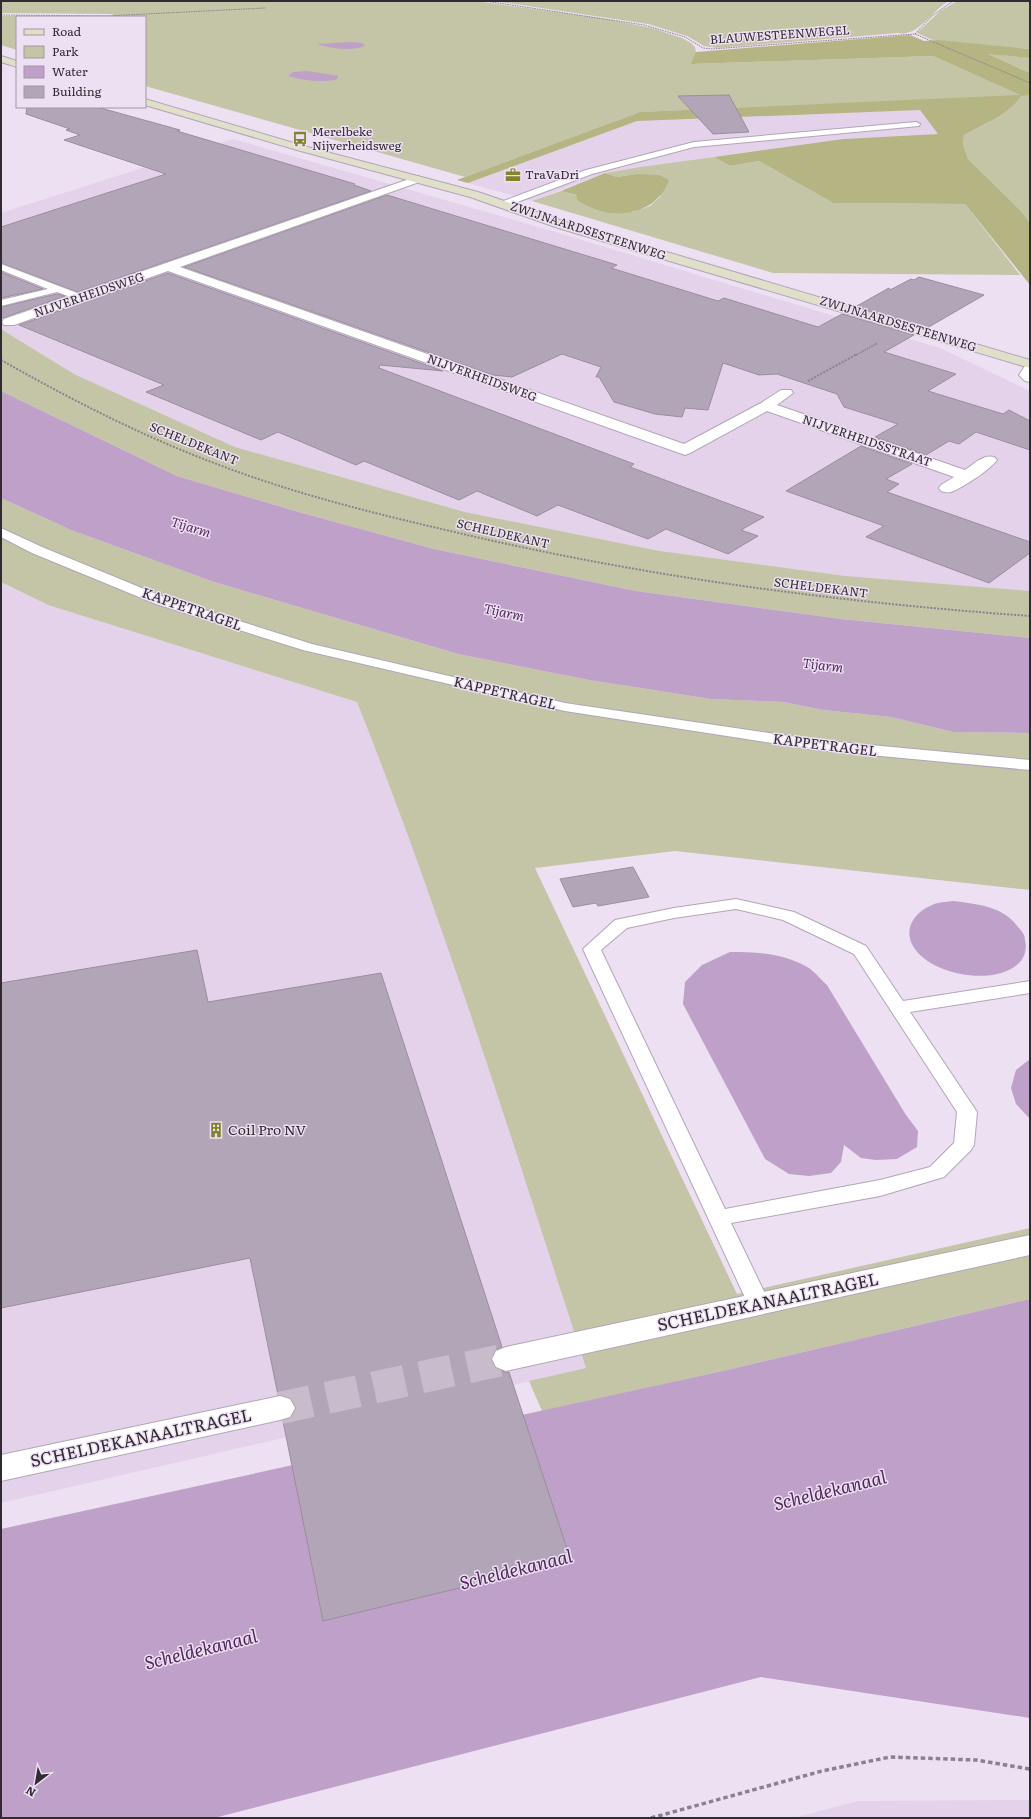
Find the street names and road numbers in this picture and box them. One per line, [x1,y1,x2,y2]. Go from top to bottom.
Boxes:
street label: BLAUWESTEENWEGEL [709,20,851,48]
street label: ZWIJNAARDSESTEENWEG [508,196,669,264]
street label: NIJVERHEIDSWEG [31,267,146,321]
street label: ZWIJNAARDSESTEENWEG [818,291,979,356]
street label: NIJVERHEIDSWEG [425,349,540,405]
street label: NIJVERHEIDSSTRAAT [800,409,934,471]
street label: SCHELDEKANT [147,417,242,469]
street label: SCHELDEKANT [455,514,551,552]
street label: SCHELDEKANT [773,572,869,602]
street label: KAPPETRAGEL [139,581,245,635]
street label: KAPPETRAGEL [452,670,559,714]
street label: KAPPETRAGEL [772,728,879,760]
street label: SCHELDEKANAALTRAGEL [655,1265,881,1336]
street label: SCHELDEKANAALTRAGEL [28,1401,254,1472]

